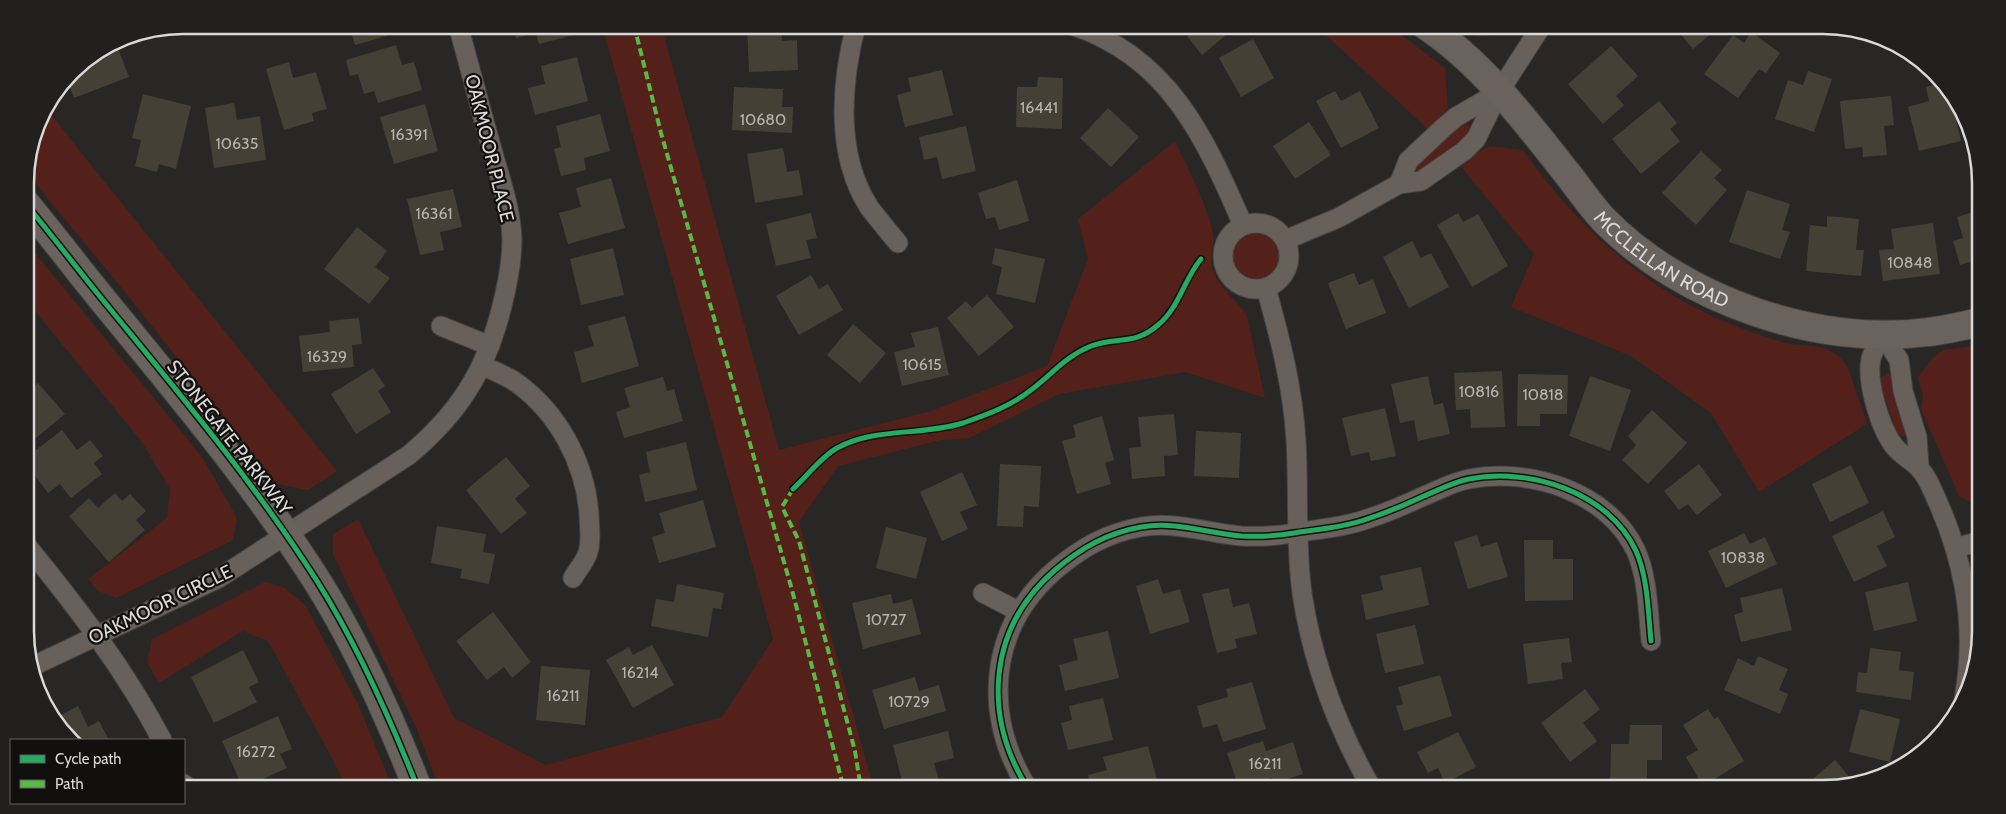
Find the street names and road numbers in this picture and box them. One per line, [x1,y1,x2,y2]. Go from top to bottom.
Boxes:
street label: OAKMOOR PLACE [460,72,519,224]
street label: MCCLELLAN ROAD [1589,206,1733,313]
street label: STONEGATE PARKWAY [162,355,297,519]
street label: OAKMOOR CIRCLE [85,560,236,649]

